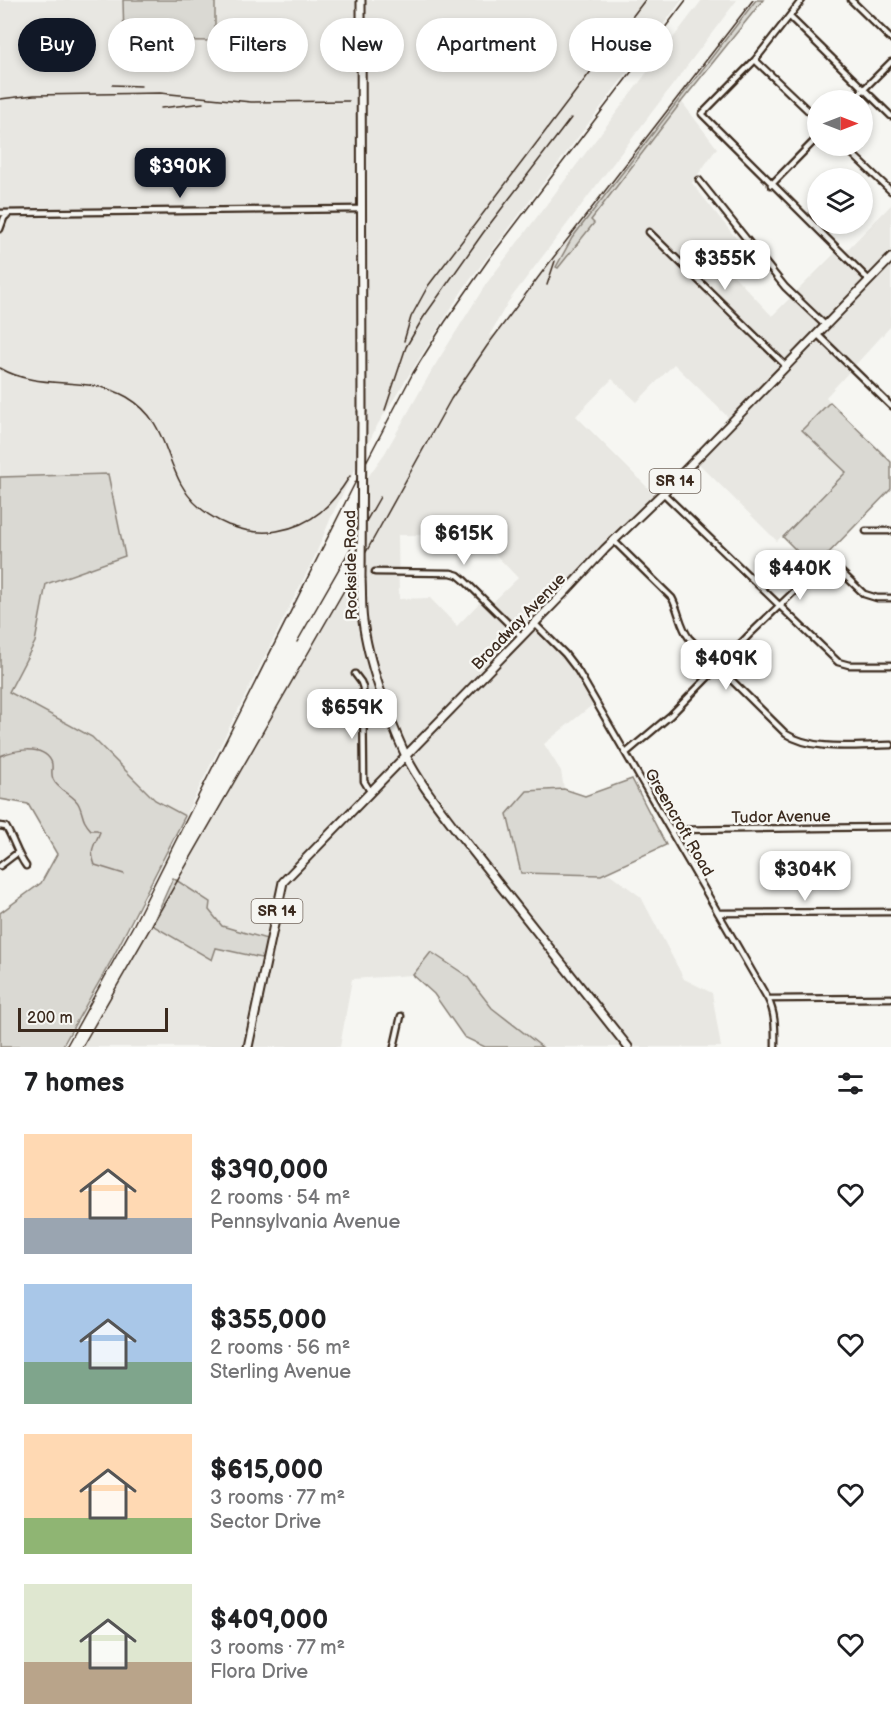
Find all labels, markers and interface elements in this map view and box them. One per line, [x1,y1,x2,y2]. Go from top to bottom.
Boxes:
chip: Buy [18,18,96,72]
chip: Rent [108,18,195,72]
chip: Filters [207,18,308,72]
chip: New [320,18,404,72]
chip: Apartment [416,18,557,72]
chip: House [569,18,673,72]
north arrow [807,90,873,156]
map controls [807,90,873,234]
pin: $390K [138,148,222,199]
text: $390K [149,155,211,179]
button: layers [807,168,873,234]
pin: $355K [683,240,767,291]
text: $355K [694,247,756,271]
road number: SR 14 [650,469,700,493]
street label: Rockside Road [341,510,362,620]
pin: $615K [422,515,506,566]
text: $615K [435,522,493,546]
pin: $440K [758,550,842,601]
text: $440K [769,557,831,581]
street label: Broadway Avenue [468,569,570,674]
pin: $409K [684,640,768,691]
text: $409K [695,647,757,671]
pin: $659K [310,689,394,740]
text: $659K [321,696,383,720]
street label: Greencroft Road [640,765,717,880]
street label: Tudor Avenue [731,807,831,828]
pin: $304K [763,851,847,902]
text: $304K [774,858,836,882]
road number: SR 14 [252,899,302,923]
scale bar [18,1005,168,1032]
text: 200 m [27,1009,73,1028]
icon: filters [834,1067,867,1100]
text: 7 homes [24,1068,124,1099]
text: $390,000 [210,1155,328,1186]
icon: home [72,1158,144,1230]
icon: heart [834,1178,867,1211]
text: 2 rooms · 54 m² [210,1186,350,1210]
text: Pennsylvania Avenue [210,1210,400,1234]
text: $355,000 [210,1305,327,1336]
icon: home [72,1308,144,1380]
icon: heart [834,1328,867,1361]
text: 2 rooms · 56 m² [210,1336,350,1360]
text: Sterling Avenue [210,1360,351,1384]
text: $615,000 [210,1455,323,1486]
icon: home [72,1458,144,1530]
icon: heart [834,1478,867,1511]
text: 3 rooms · 77 m² [210,1486,345,1510]
text: Sector Drive [210,1510,321,1534]
text: $409,000 [210,1605,328,1636]
icon: home [72,1608,144,1680]
icon: heart [834,1628,867,1661]
text: 3 rooms · 77 m² [210,1636,345,1660]
text: Flora Drive [210,1660,308,1684]

